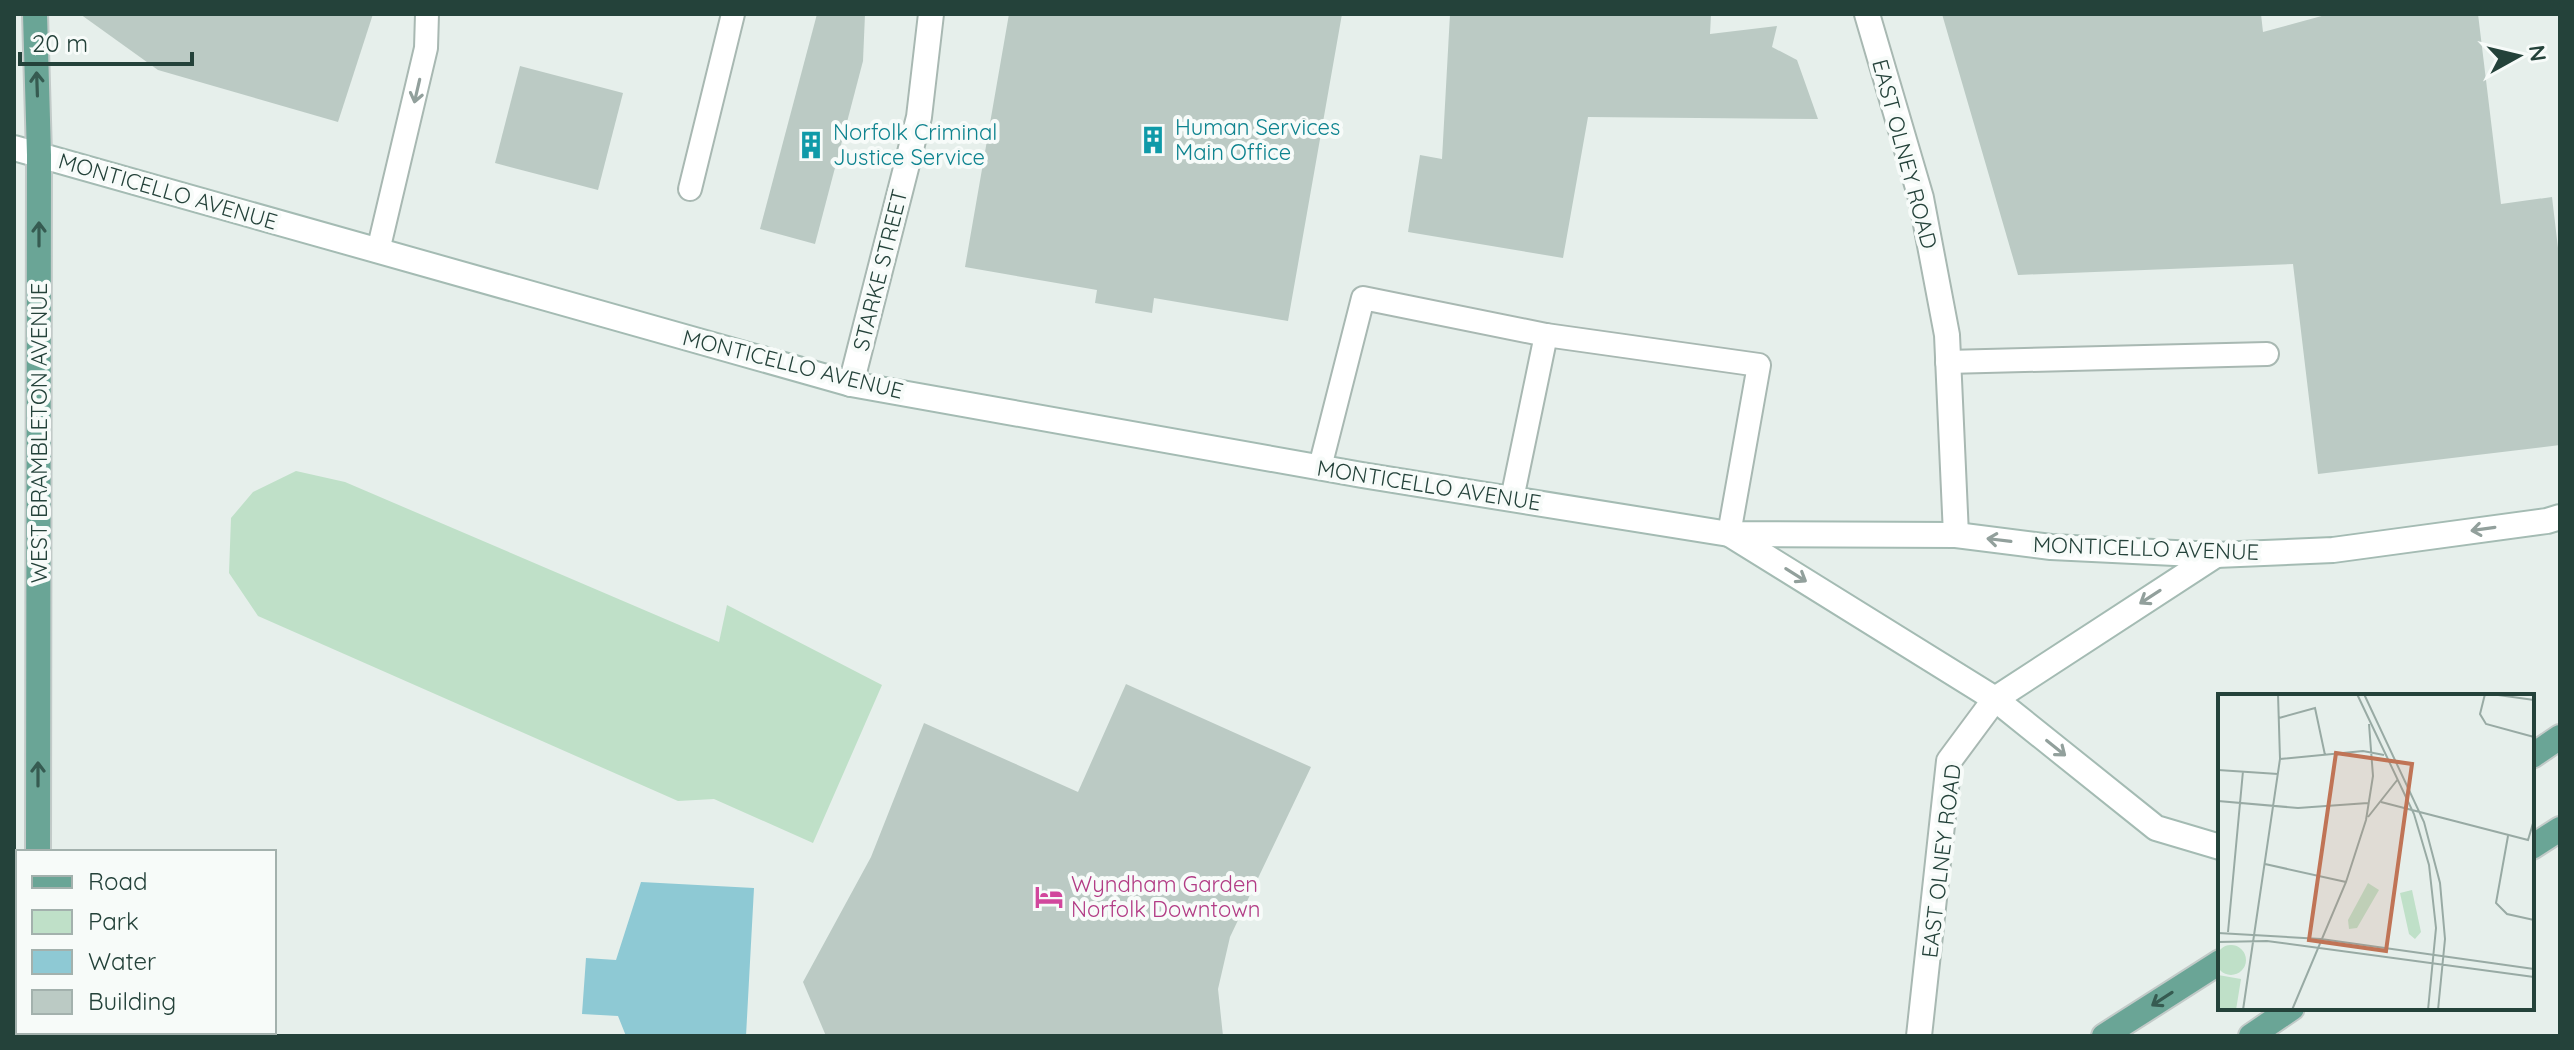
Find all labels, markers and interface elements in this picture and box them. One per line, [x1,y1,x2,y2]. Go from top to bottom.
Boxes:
scale bar [20,16,192,66]
north arrow [2478,16,2558,96]
text: 20 m [32,28,88,58]
text: N [2523,43,2553,63]
street label: EAST OLNEY ROAD [1866,56,1944,252]
one-way arrow [30,71,45,98]
one-way arrow [408,78,423,103]
place label: Human Services Main Office [1175,113,1340,166]
place label: Norfolk Criminal Justice Service [833,118,997,171]
building icon: Human Services Main Office [1138,125,1168,155]
building icon: Norfolk Criminal Justice Service [796,130,826,160]
street label: MONTICELLO AVENUE [55,146,281,236]
street label: STARKE STREET [846,186,914,354]
one-way arrow [31,221,47,248]
street label: WEST BRAMBLETON AVENUE [25,283,53,583]
street label: MONTICELLO AVENUE [680,323,906,405]
street label: MONTICELLO AVENUE [1315,453,1543,517]
one-way arrow [2470,522,2497,537]
street label: MONTICELLO AVENUE [2032,530,2260,566]
one-way arrow [1986,532,2012,547]
one-way arrow [1784,567,1806,584]
one-way arrow [2140,589,2162,606]
inset map [2218,694,2534,1010]
one-way arrow [2045,739,2066,756]
one-way arrow [30,761,46,788]
street label: EAST OLNEY ROAD [1915,762,1967,960]
legend [16,850,276,1034]
text: Road [88,866,148,896]
place label: Wyndham Garden Norfolk Downtown [1071,870,1260,923]
hotel icon: Wyndham Garden Norfolk Downtown [1034,882,1064,912]
text: Park [88,906,139,936]
text: Water [88,946,156,976]
text: Building [88,986,176,1016]
one-way arrow [2151,991,2174,1007]

